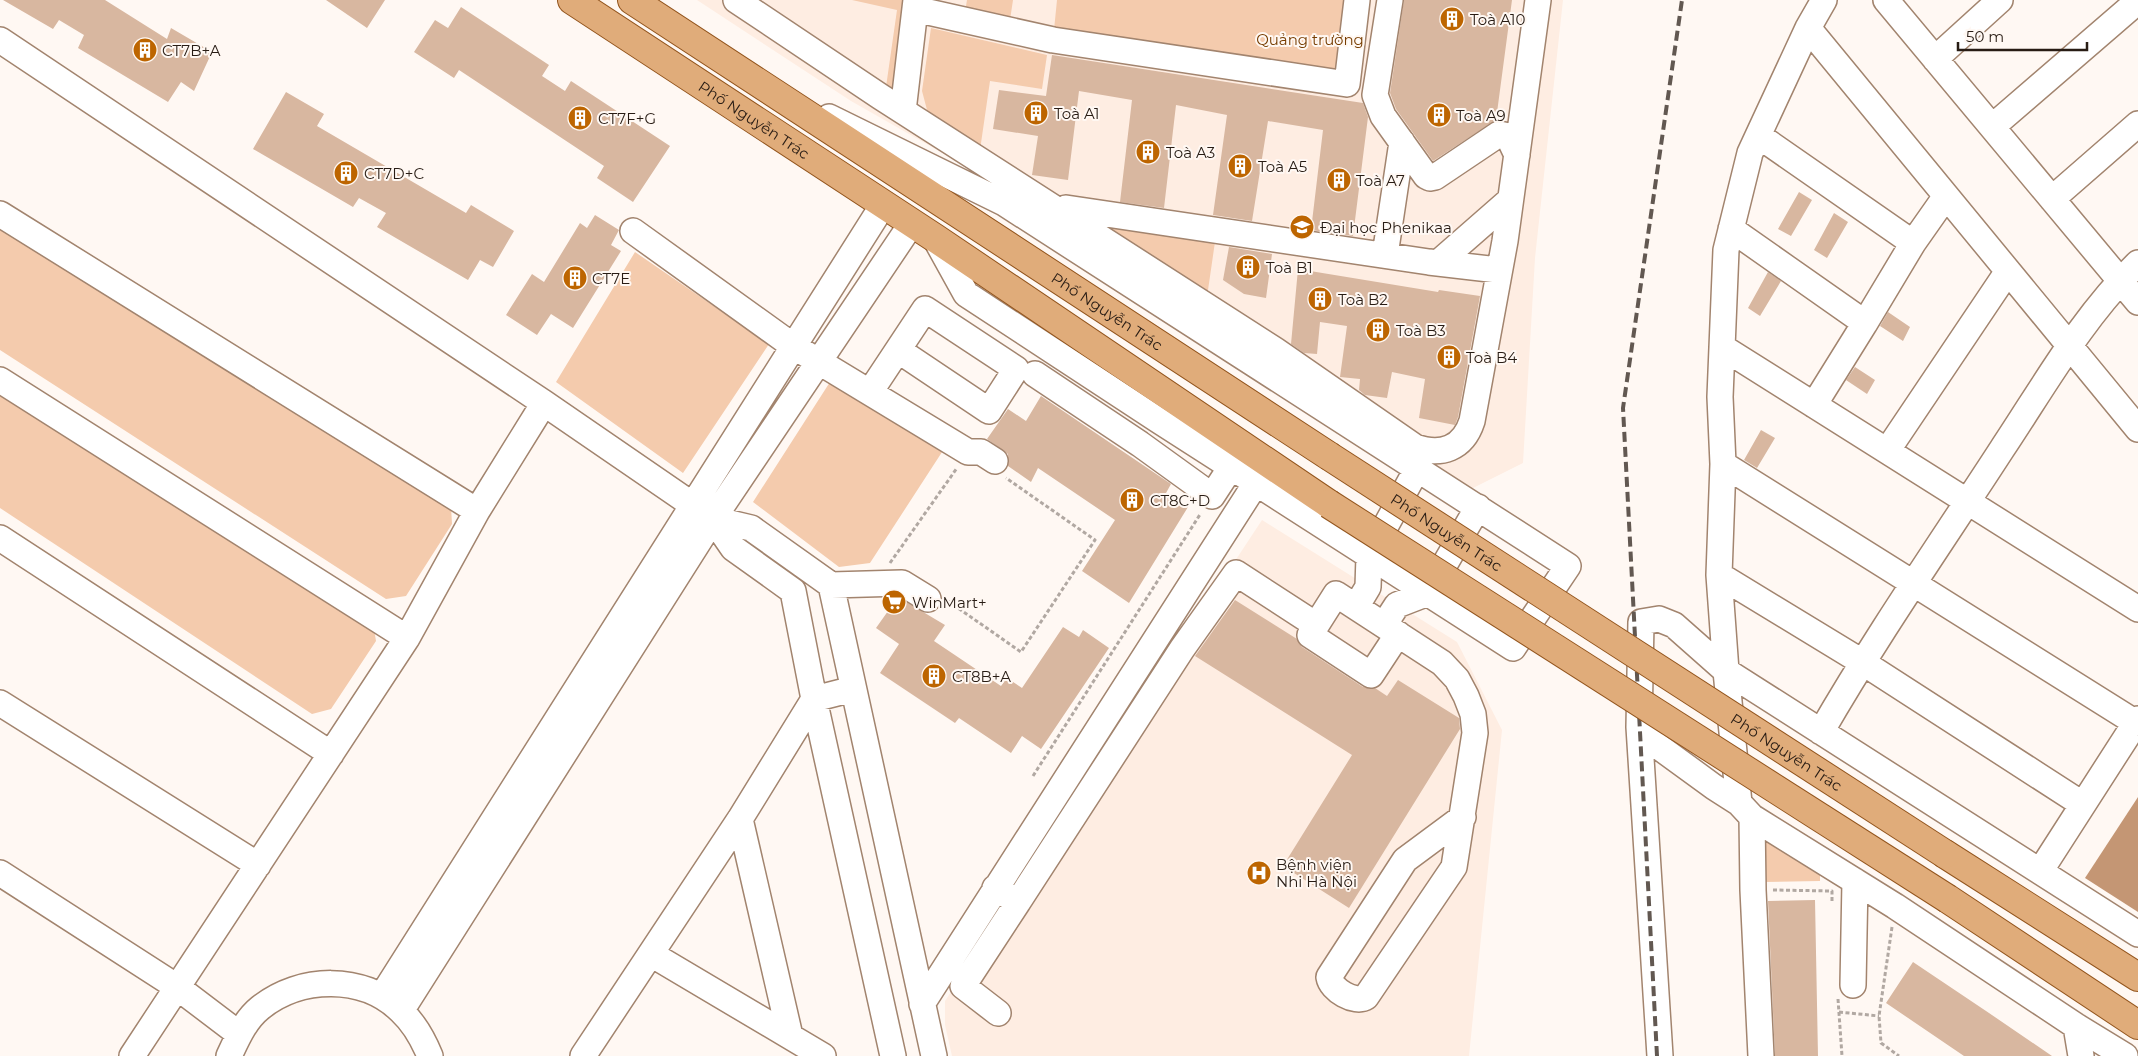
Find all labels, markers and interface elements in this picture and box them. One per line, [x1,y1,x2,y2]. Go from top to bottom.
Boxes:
building icon: Toà A10 [1439,6,1465,32]
place label: Toà A10 [1470,10,1525,29]
scale bar [1958,20,2087,52]
text: 50 m [1966,27,2004,46]
park label: Quảng trường [1256,30,1364,49]
building icon: CT7B+A [132,37,158,63]
place label: CT7B+A [162,41,221,60]
street label: Phố Nguyễn Trác [695,76,813,163]
building icon: Toà A1 [1023,100,1049,126]
building icon: Toà A9 [1426,102,1452,128]
place label: Toà A1 [1054,104,1099,123]
building icon: CT7F+G [567,105,593,131]
place label: Toà A9 [1456,106,1506,125]
place label: CT7F+G [598,109,656,128]
building icon: Toà A3 [1135,139,1161,165]
place label: Toà A3 [1166,143,1215,162]
building icon: Toà A5 [1227,153,1253,179]
place label: Toà A5 [1258,157,1307,176]
building icon: CT7D+C [333,160,359,186]
place label: CT7D+C [364,164,424,183]
building icon: Toà A7 [1326,167,1352,193]
place label: Toà A7 [1356,171,1405,190]
school or university icon: Đại học Phenikaa [1289,214,1315,240]
place label: Đại học Phenikaa [1320,218,1452,237]
building icon: Toà B1 [1235,254,1261,280]
place label: Toà B1 [1266,258,1313,277]
building icon: CT7E [562,265,588,291]
street label: Phố Nguyễn Trác [1048,268,1166,354]
place label: CT7E [592,269,630,288]
building icon: Toà B2 [1307,286,1333,312]
place label: Toà B2 [1338,290,1388,309]
building icon: Toà B3 [1365,317,1391,343]
place label: Toà B3 [1396,321,1446,340]
building icon: Toà B4 [1436,344,1462,370]
place label: Toà B4 [1466,348,1517,367]
building icon: CT8C+D [1119,487,1145,513]
street label: Phố Nguyễn Trác [1387,489,1506,575]
place label: CT8C+D [1150,491,1210,510]
supermarket icon: WinMart+ [881,589,907,615]
place label: WinMart+ [912,593,987,612]
building icon: CT8B+A [921,663,947,689]
place label: CT8B+A [952,667,1011,686]
street label: Phố Nguyễn Trác [1727,709,1846,795]
place label: Bệnh viện Nhi Hà Nội [1276,855,1357,891]
hospital icon: Bệnh viện Nhi Hà Nội [1246,860,1272,886]

